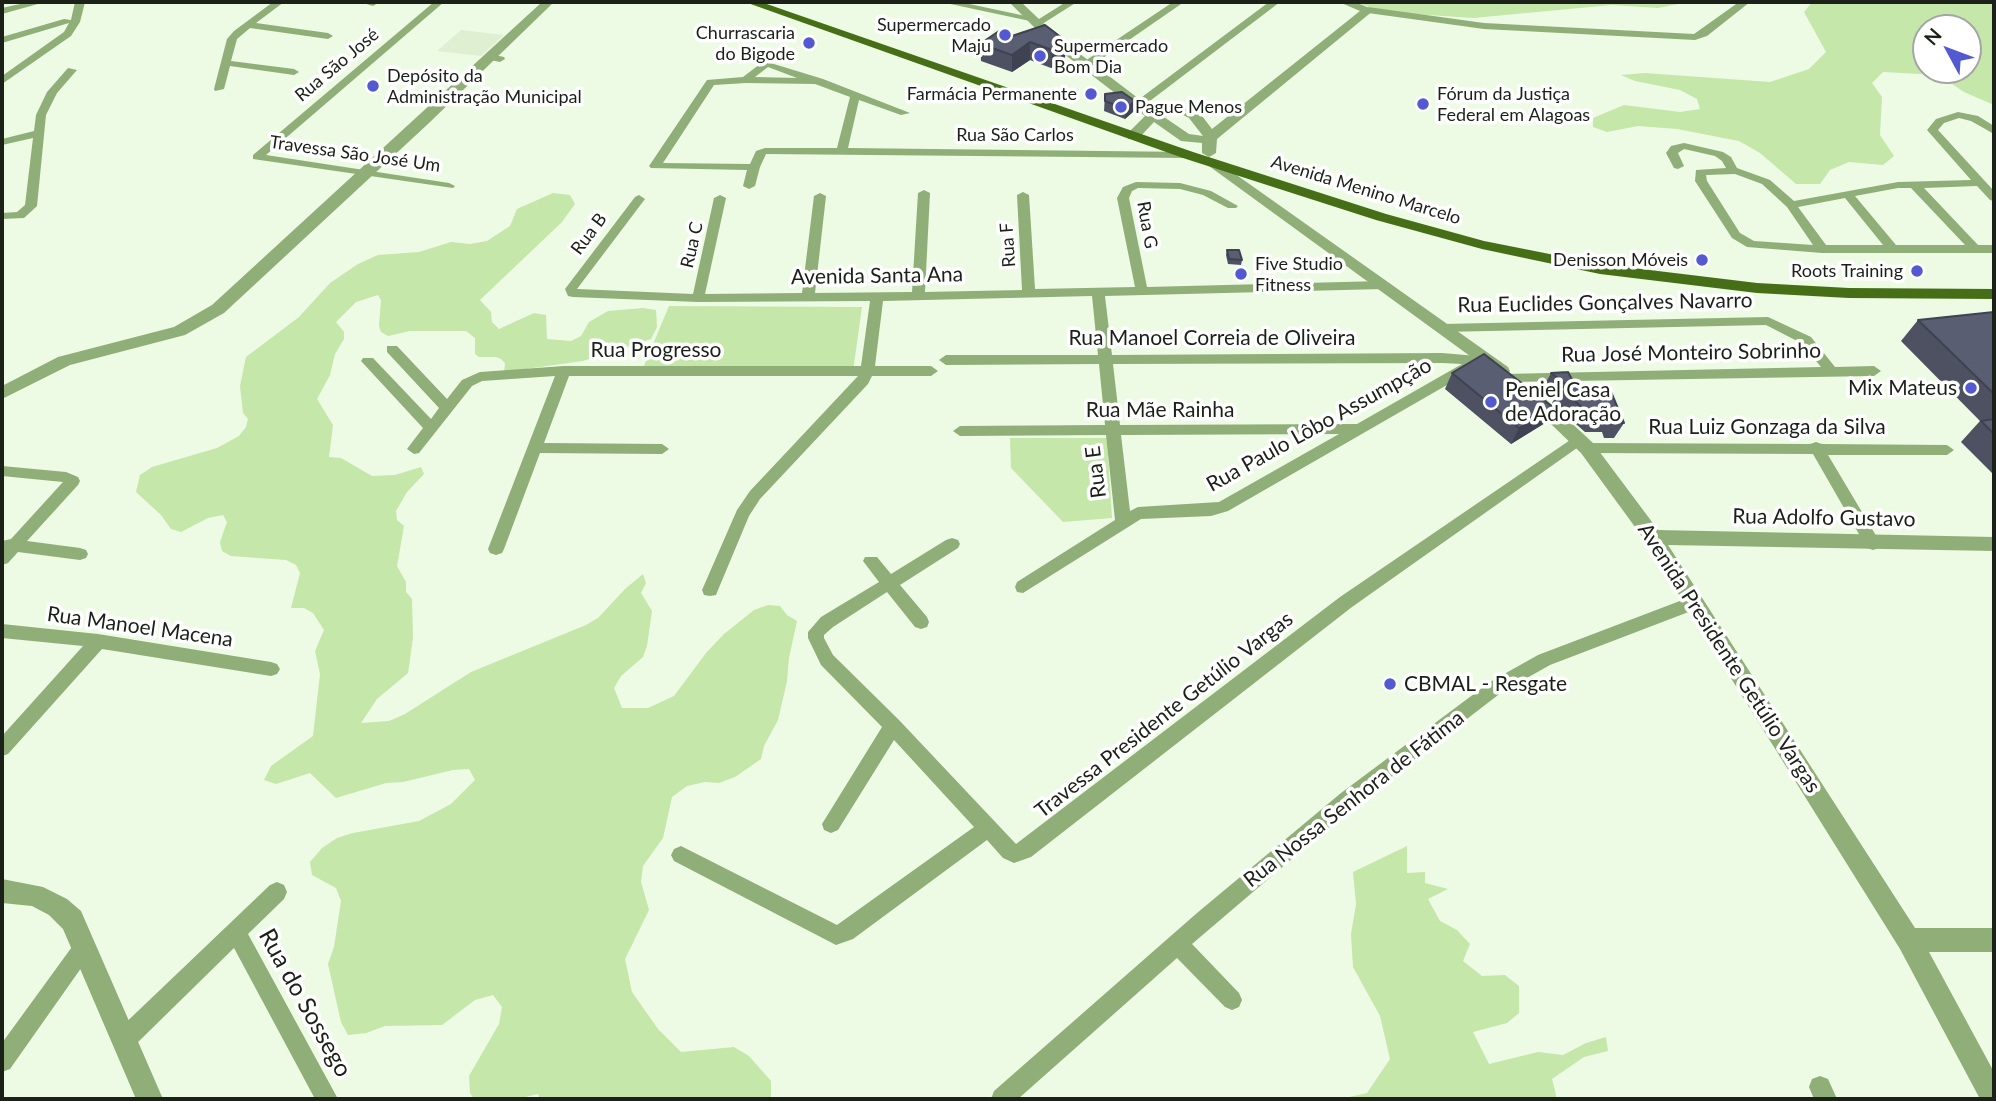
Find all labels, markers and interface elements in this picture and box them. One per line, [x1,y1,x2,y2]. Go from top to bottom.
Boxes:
place label: Supermercado Maju [877,14,991,56]
north arrow [1912,14,1982,84]
place label: Churrascaria do Bigode [696,22,795,64]
text: N [1919,23,1946,49]
street label: Rua São José [291,24,383,106]
marker: Supermercado Maju [997,27,1013,43]
marker: Churrascaria do Bigode [801,35,817,51]
place label: Supermercado Bom Dia [1054,35,1168,78]
marker: Supermercado Bom Dia [1032,48,1048,64]
place label: Depósito da Administração Municipal [387,65,582,108]
marker: Depósito da Administração Municipal [365,78,381,94]
place label: Farmácia Permanente [907,83,1077,105]
place label: Fórum da Justiça Federal em Alagoas [1437,83,1590,126]
marker: Farmácia Permanente [1083,86,1099,102]
place label: Pague Menos [1135,96,1242,118]
marker: Fórum da Justiça Federal em Alagoas [1415,96,1431,112]
marker: Pague Menos [1113,99,1129,115]
street label: Rua São Carlos [956,124,1074,146]
street label: Travessa São José Um [268,131,442,177]
street label: Avenida Menino Marcelo [1269,151,1463,229]
street label: Rua G [1132,200,1162,250]
street label: Rua B [566,209,612,259]
street label: Rua C [676,220,708,270]
street label: Rua F [996,222,1020,268]
place label: Denisson Móveis [1553,249,1688,271]
marker: Denisson Móveis [1694,252,1710,268]
place label: Five Studio Fitness [1255,253,1343,296]
place label: Roots Training [1791,260,1903,282]
street label: Avenida Santa Ana [791,262,963,290]
marker: Roots Training [1909,263,1925,279]
marker: Five Studio Fitness [1233,266,1249,282]
street label: Rua Euclides Gonçalves Navarro [1457,288,1753,318]
street label: Rua Manoel Correia de Oliveira [1069,325,1355,351]
street label: Rua Progresso [590,337,722,363]
street label: Rua José Monteiro Sobrinho [1561,338,1821,368]
street label: Rua Paulo Lôbo Assumpção [1202,353,1436,497]
place label: Mix Mateus [1848,375,1957,401]
place label: Peniel Casa de Adoração [1505,377,1621,427]
marker: Mix Mateus [1963,380,1979,396]
marker: Peniel Casa de Adoração [1483,394,1499,410]
street label: Rua Mãe Rainha [1086,397,1234,423]
street label: Rua Luiz Gonzaga da Silva [1648,414,1886,440]
street label: Rua E [1080,444,1112,500]
street label: Rua Adolfo Gustavo [1732,504,1916,532]
street label: Avenida Presidente Getúlio Vargas [1632,519,1826,797]
street label: Rua Manoel Macena [45,601,235,653]
street label: Travessa Presidente Getúlio Vargas [1030,606,1298,824]
place label: CBMAL - Resgate [1404,671,1567,697]
marker: CBMAL - Resgate [1382,676,1398,692]
street label: Rua Nossa Senhora de Fátima [1239,705,1469,893]
street label: Rua do Sossego [252,924,358,1082]

